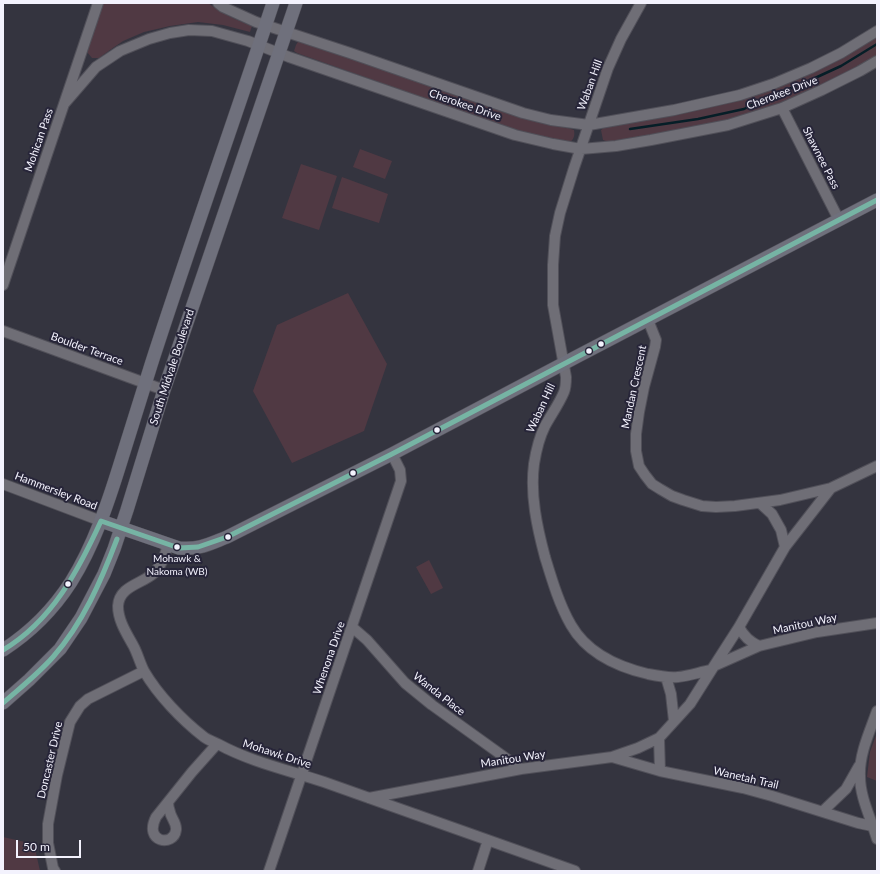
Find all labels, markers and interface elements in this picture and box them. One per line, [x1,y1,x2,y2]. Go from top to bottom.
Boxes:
street label: Waban Hill [575,58,605,112]
street label: Cherokee Drive [745,73,819,113]
street label: Cherokee Drive [427,87,503,123]
street label: Mohican Pass [22,107,56,173]
street label: Shawnee Pass [800,125,842,191]
street label: South Midvale Boulevard [147,307,197,427]
street label: Boulder Terrace [49,330,125,368]
unlabelled marker [596,339,606,349]
street label: Mandan Crescent [619,344,649,430]
unlabelled marker [584,346,594,356]
street label: Waban Hill [524,381,558,435]
unlabelled marker [432,425,442,435]
unlabelled marker [348,468,358,478]
street label: Hammersley Road [13,469,99,513]
unlabelled marker [223,532,233,542]
marker: Mohawk & Nakoma (WB) [172,542,182,552]
place label: Mohawk & Nakoma (WB) [147,553,207,576]
unlabelled marker [63,579,73,589]
street label: Manitou Way [772,611,838,637]
street label: Whenona Drive [310,620,348,696]
street label: Wanda Place [410,670,468,718]
street label: Doncaster Drive [35,720,65,800]
street label: Mohawk Drive [241,737,313,771]
street label: Manitou Way [480,747,546,771]
street label: Wanetah Trail [712,764,780,792]
scale bar [18,832,83,858]
text: 50 m [23,839,50,854]

